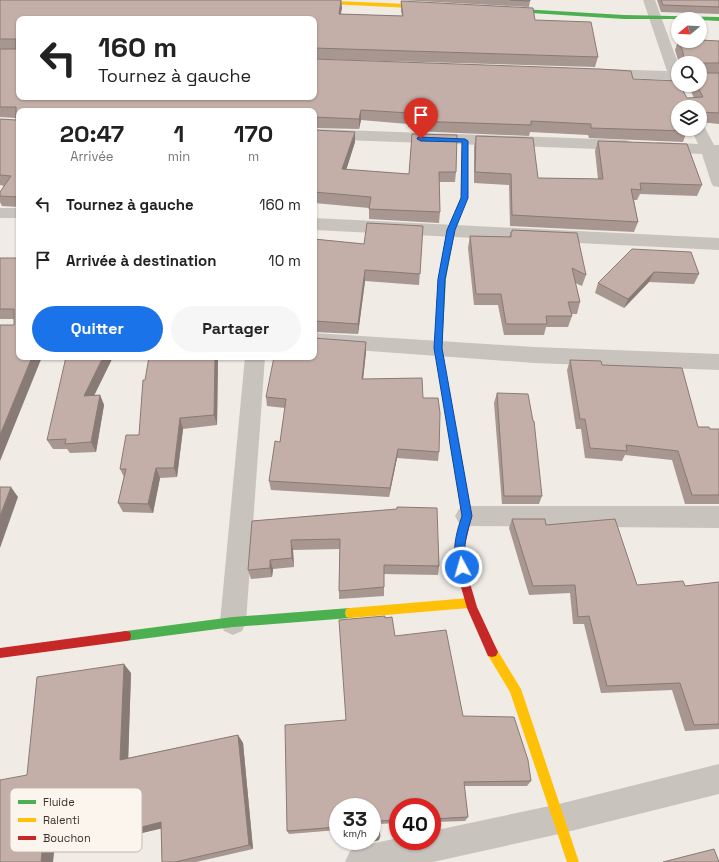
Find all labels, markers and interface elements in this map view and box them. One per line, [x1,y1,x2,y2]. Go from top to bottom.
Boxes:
north arrow [671,12,707,48]
map controls [671,12,707,136]
text: 160 m [98,29,177,65]
icon: left [32,32,84,84]
button: search [671,56,707,92]
text: Tournez à gauche [98,64,251,87]
pin [404,98,438,139]
button: layers [671,100,707,136]
icon: arrive [410,104,432,126]
text: 20:47 [60,118,124,149]
text: 1 [174,118,184,149]
text: 170 [234,118,273,149]
text: Arrivée [70,148,114,165]
text: min [168,148,190,165]
text: m [248,148,259,165]
icon: left [32,193,54,215]
text: Tournez à gauche [66,195,194,214]
text: 160 m [259,195,301,214]
icon: arrive [32,249,54,271]
text: Arrivée à destination [66,251,216,270]
text: 10 m [268,251,301,270]
button: Quitter [32,306,163,352]
button: Partager [171,306,301,352]
position arrow [441,546,483,588]
legend [10,788,142,852]
text: Fluide [43,795,75,809]
speed limit sign: 40 [389,798,441,850]
text: 33 [343,806,367,832]
text: Ralenti [43,813,80,827]
text: km/h [343,827,367,840]
text: Bouchon [43,831,91,845]

